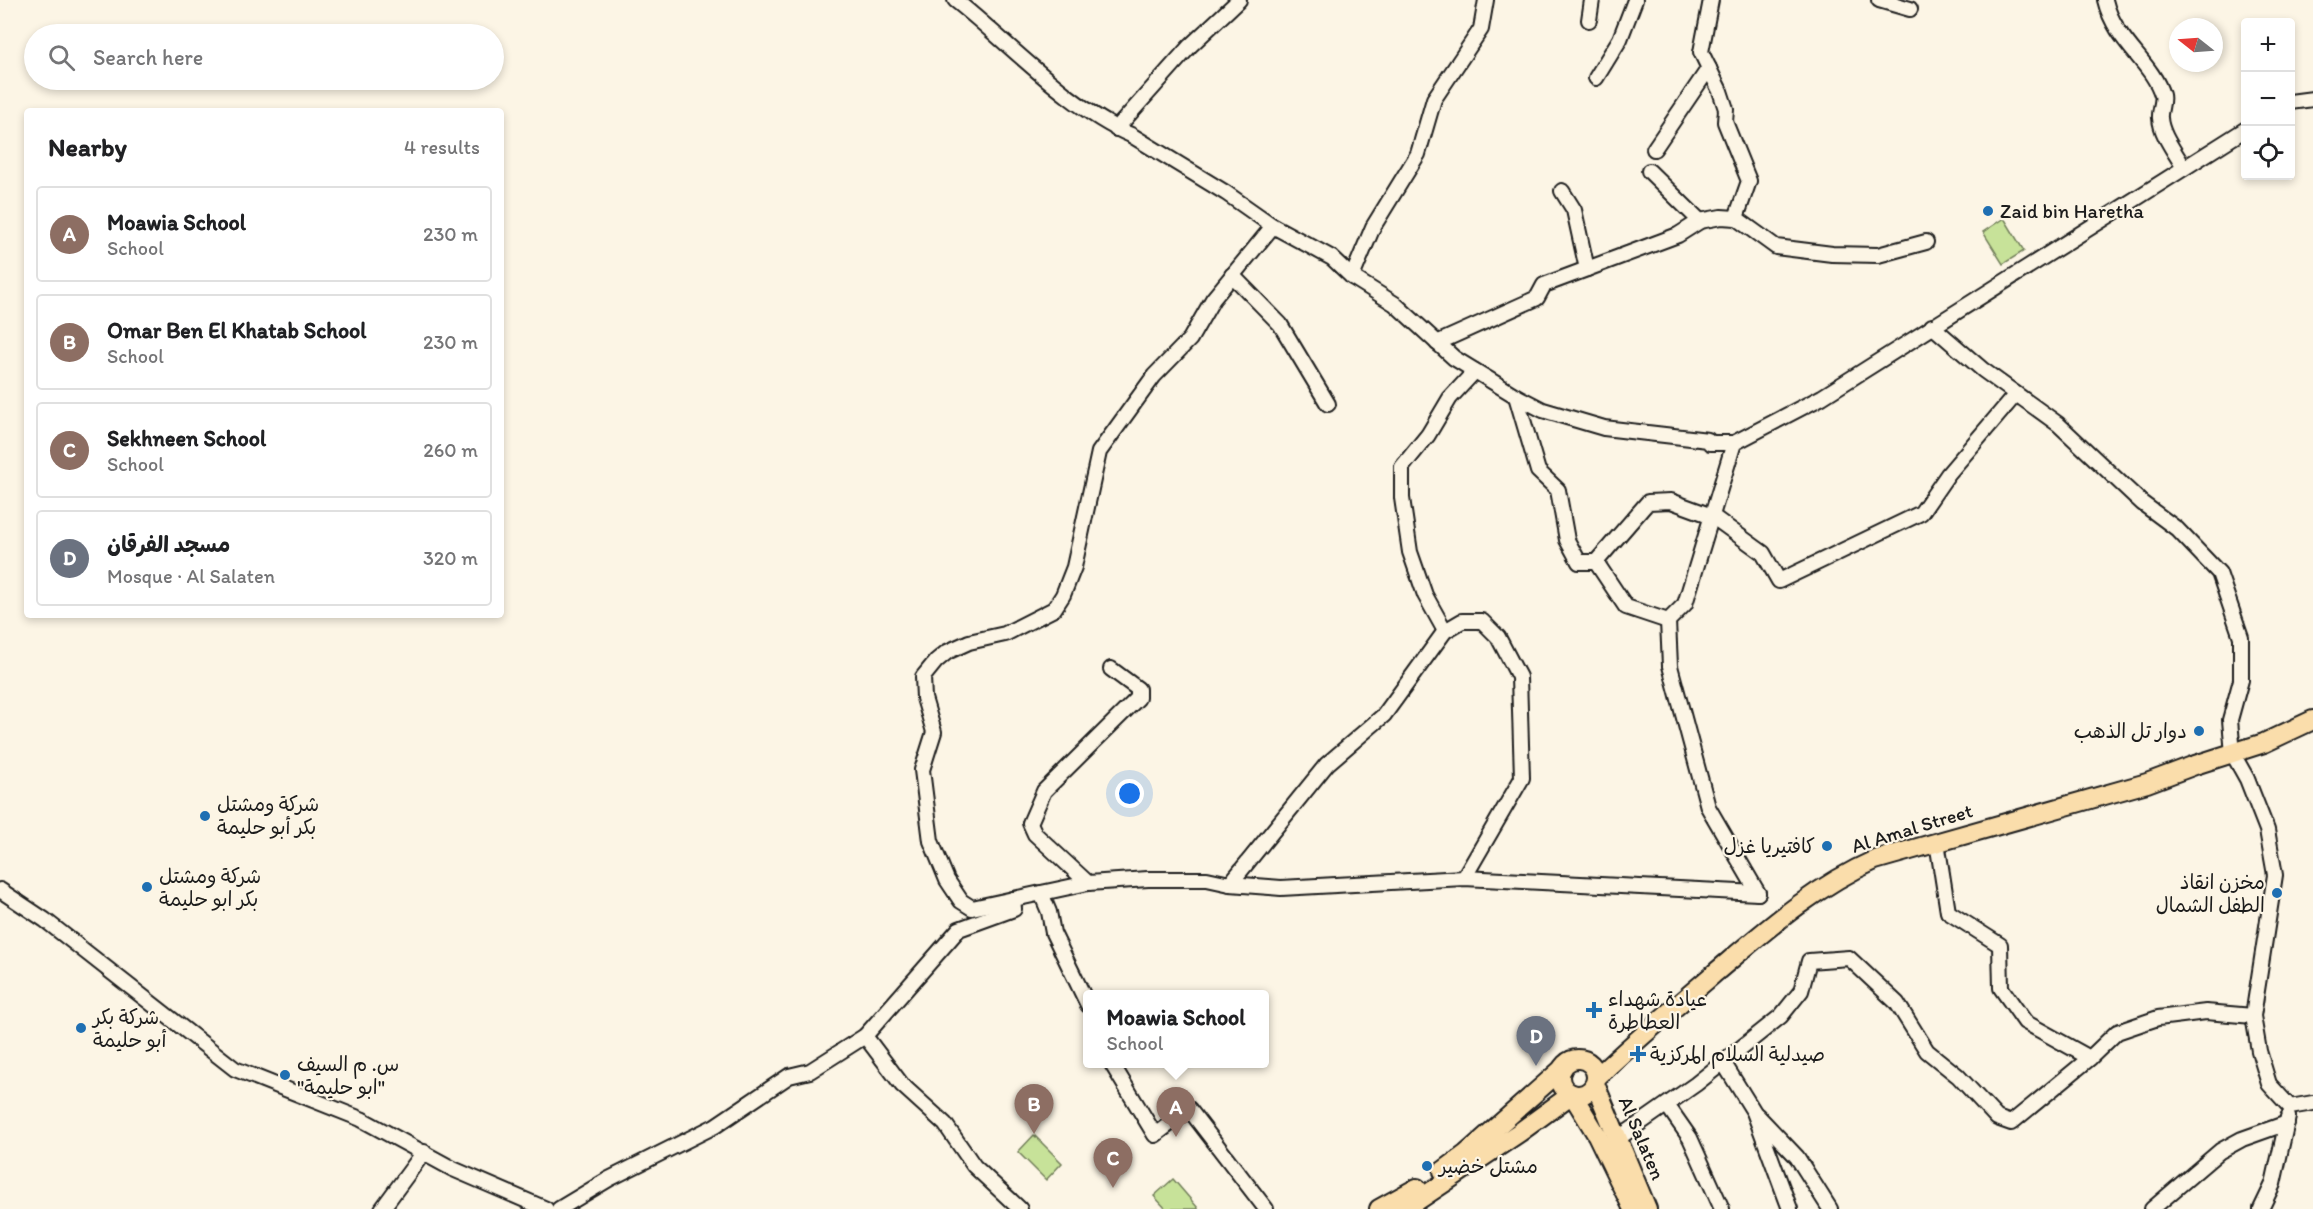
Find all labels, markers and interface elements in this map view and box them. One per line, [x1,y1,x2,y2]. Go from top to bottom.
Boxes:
north arrow [2169,18,2223,72]
map controls [2241,18,2295,180]
button: + [2241,18,2295,72]
search box [24,24,504,90]
icon: search [45,41,78,74]
text: Search here [93,44,203,71]
button: − [2241,72,2295,126]
button: locate [2241,126,2295,180]
text: Nearby [48,131,127,163]
text: 4 results [404,135,480,159]
place label: Zaid bin Haretha [2000,199,2145,223]
marker: Zaid bin Haretha [1981,204,1995,218]
text: Moawia School [107,209,246,236]
text: A [63,222,76,246]
text: 230 m [423,222,478,246]
text: School [107,236,164,260]
text: Omar Ben El Khatab School [107,317,367,344]
text: B [63,330,76,354]
text: 230 m [423,330,478,354]
text: School [107,344,164,368]
text: Sekhneen School [107,425,266,452]
text: C [63,438,76,462]
text: 260 m [423,438,478,462]
text: School [107,452,164,476]
text: مسجد الفرقان [107,531,230,558]
text: D [63,546,76,570]
text: 320 m [423,546,478,570]
text: Mosque · Al Salaten [107,564,275,588]
place label: دوار تل الذهب [2074,719,2187,743]
marker: دوار تل الذهب [2192,724,2206,738]
your location [1115,779,1144,808]
place label: شركة ومشتل بكر أبو حليمة [217,792,319,839]
street label: Al Amal Street [1849,798,1975,858]
marker: شركة ومشتل بكر أبو حليمة [198,809,212,823]
place label: كافتيريا غزل [1724,834,1815,858]
marker: كافتيريا غزل [1820,839,1834,853]
place label: شركة ومشتل بكر ابو حليمة [159,864,261,911]
place label: مخزن انقاذ الطفل الشمال [2156,870,2265,917]
marker: شركة ومشتل بكر ابو حليمة [140,880,154,894]
marker: مخزن انقاذ الطفل الشمال [2270,886,2284,900]
place label: عيادة شهداء العطاطرة [1608,987,1707,1034]
popup [1083,990,1269,1068]
marker: عيادة شهداء العطاطرة [1585,1001,1603,1019]
text: Moawia School [1106,1004,1246,1031]
place label: شركة بكر أبو حليمة [91,1005,167,1052]
pin: D [1516,1016,1556,1066]
marker: شركة بكر أبو حليمة [74,1021,88,1035]
text: School [1106,1031,1163,1055]
place label: صيدلية السلام المركزية [1650,1042,1825,1069]
marker: صيدلية السلام المركزية [1631,1047,1645,1061]
place label: س. م السيف "ابو حليمة" [297,1052,399,1099]
marker: س. م السيف "ابو حليمة" [278,1068,292,1082]
pin: B [1014,1084,1054,1134]
pin: A [1156,1088,1196,1137]
street label: Al Salaten [1614,1093,1670,1183]
pin: C [1094,1138,1132,1188]
place label: مشتل خضير [1437,1154,1538,1178]
marker: مشتل خضير [1420,1159,1434,1173]

